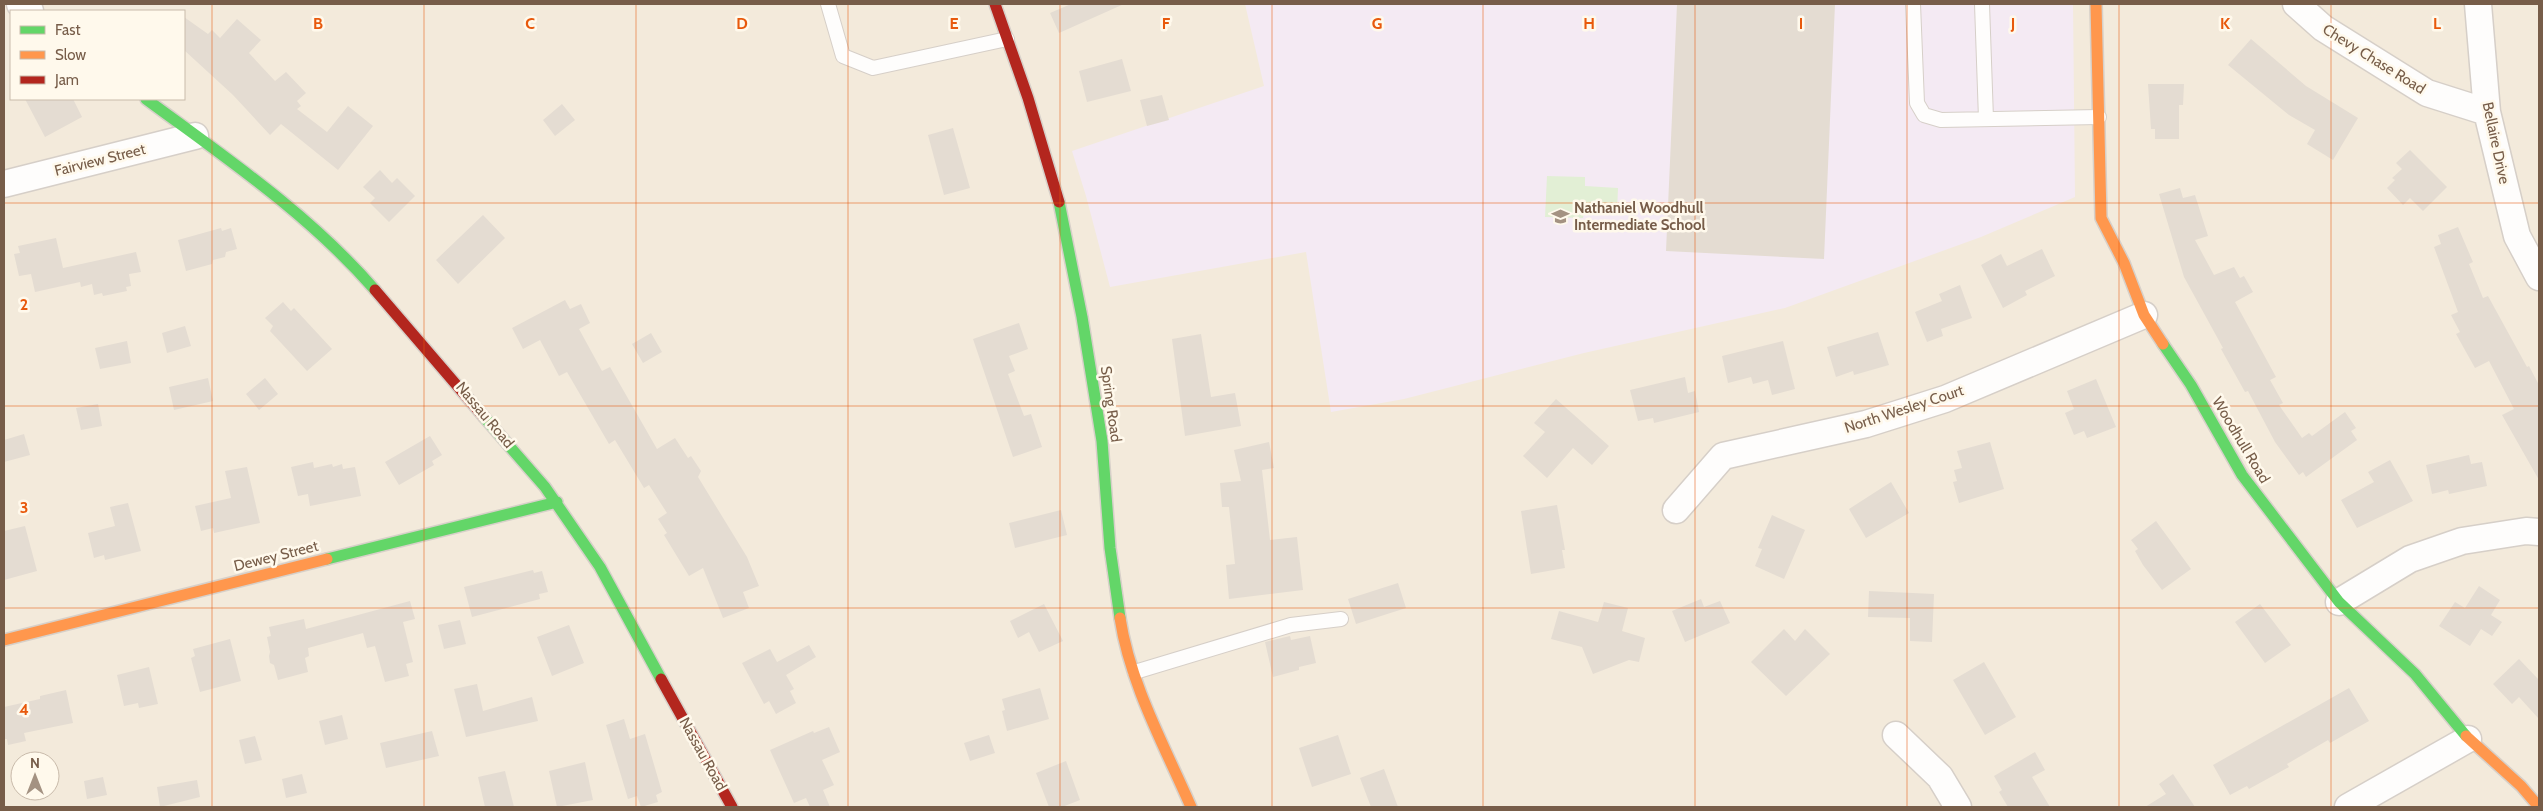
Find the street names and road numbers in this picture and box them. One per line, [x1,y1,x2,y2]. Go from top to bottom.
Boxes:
street label: Chevy Chase Road [2319,20,2429,98]
street label: Bellaire Drive [2479,100,2514,186]
street label: Fairview Street [53,140,147,180]
street label: Spring Road [1097,365,1125,443]
street label: Nassau Road [452,378,518,452]
street label: North Wesley Court [1842,381,1966,437]
street label: Woodhull Road [2208,394,2274,486]
street label: Dewey Street [232,537,320,575]
street label: Nassau Road [675,714,731,794]

